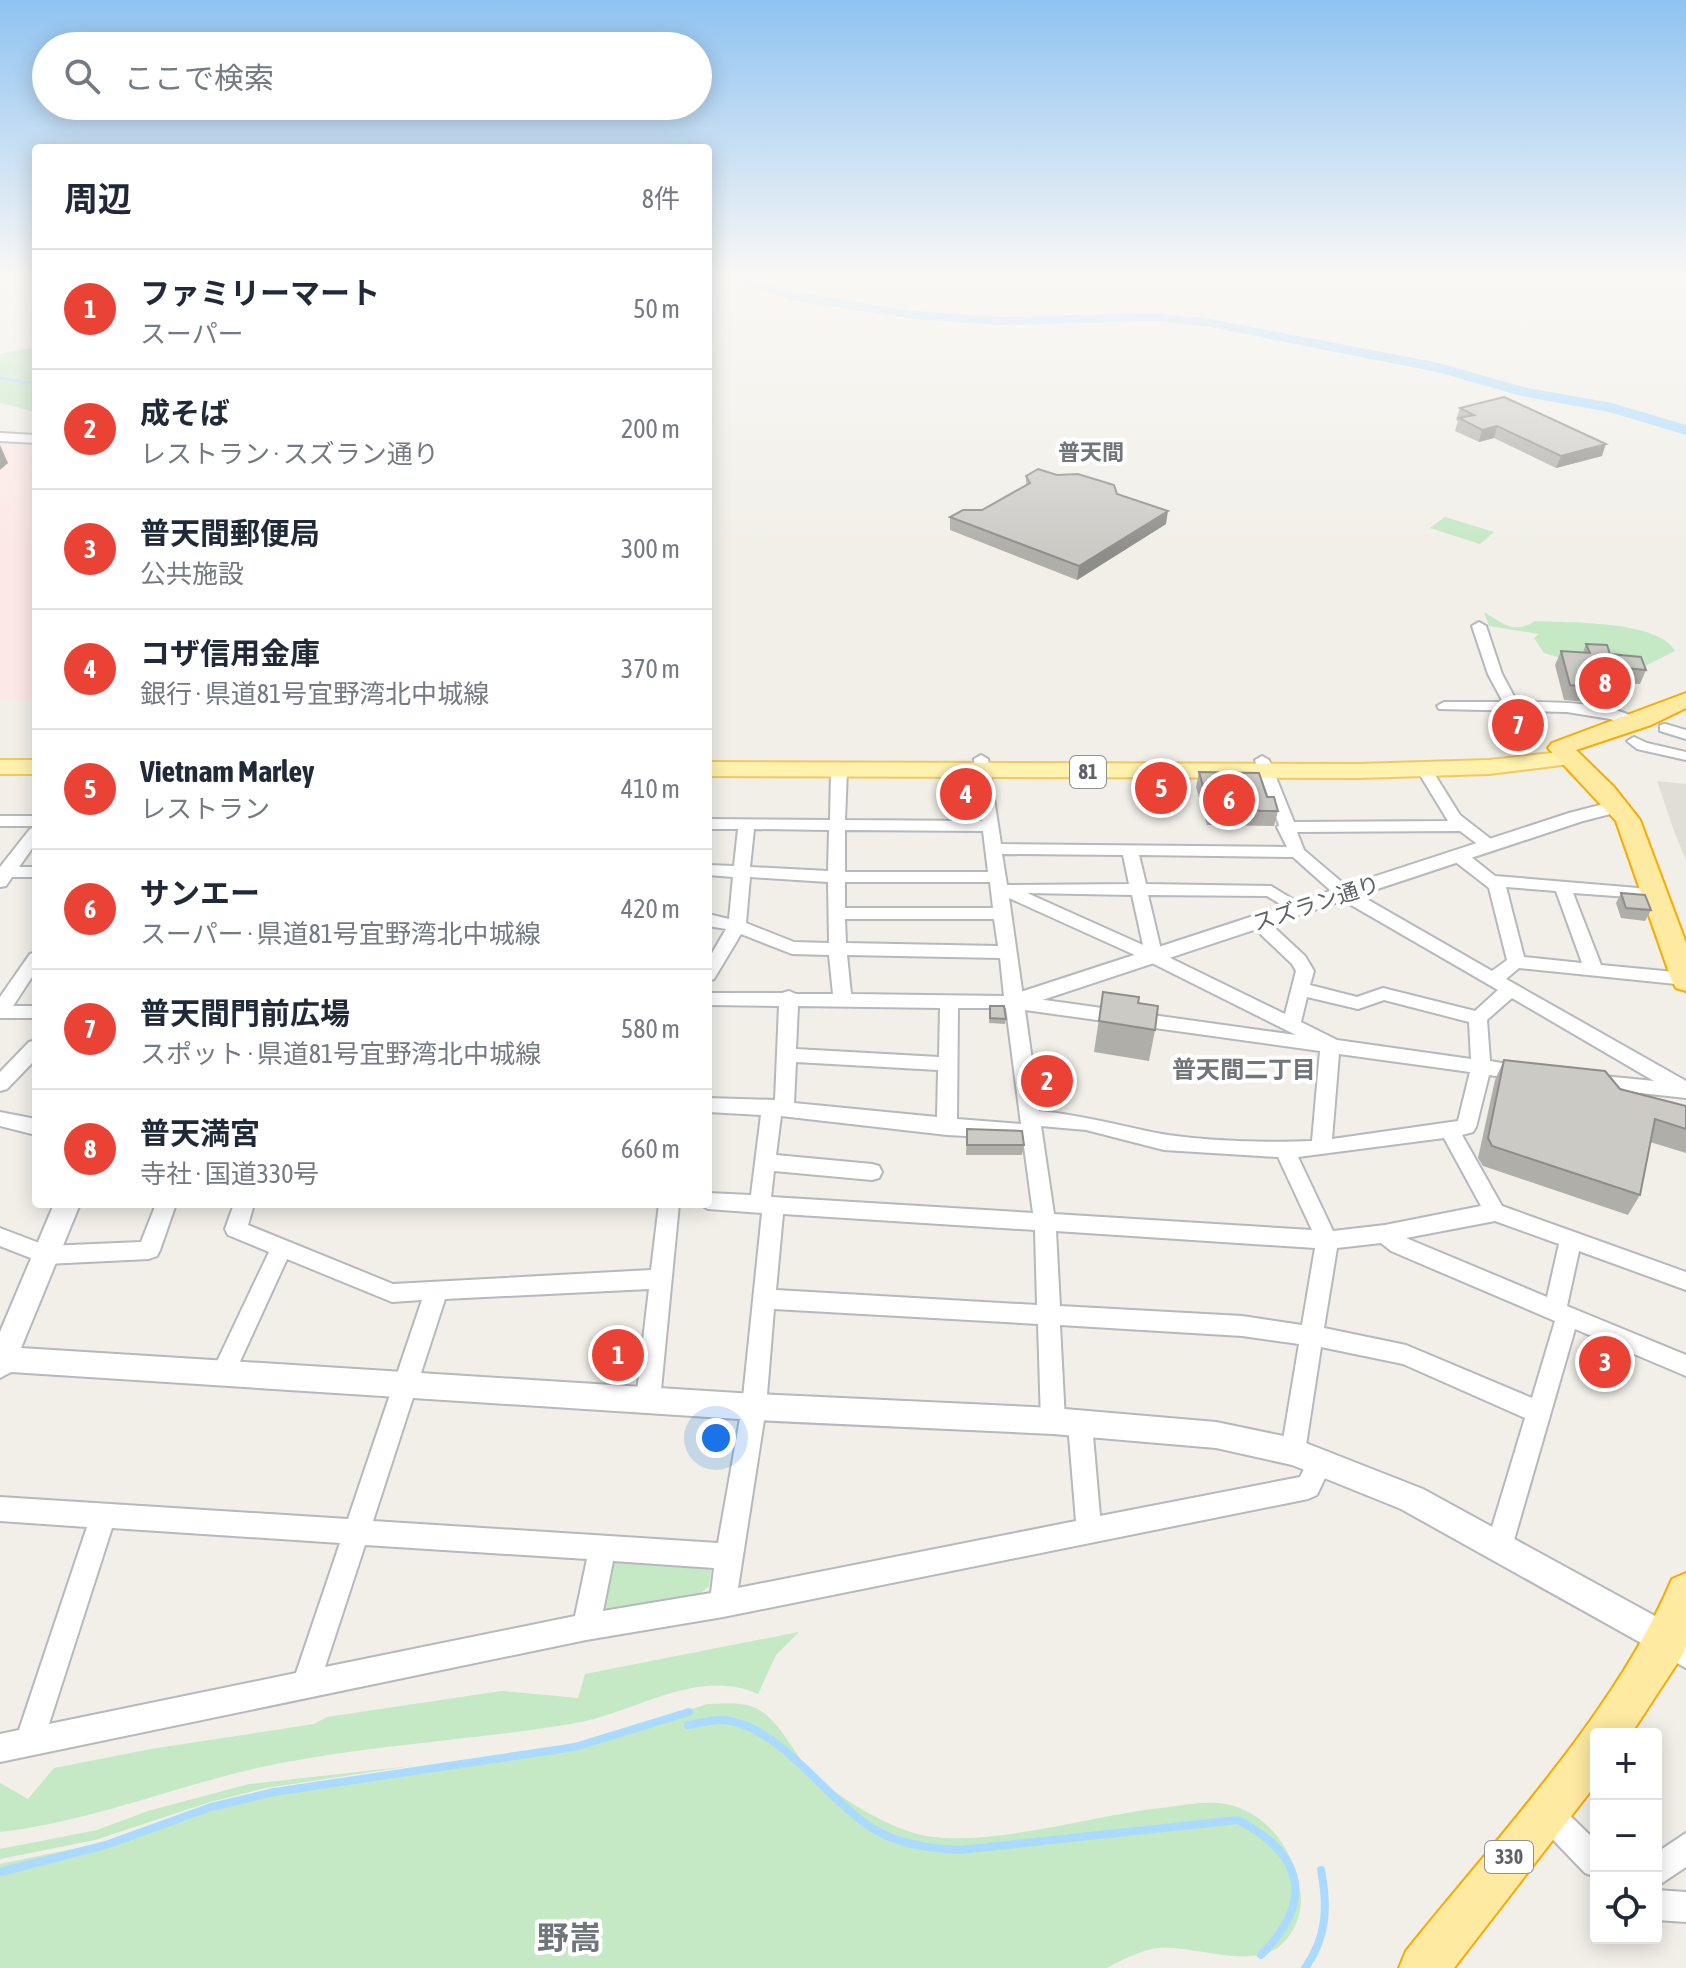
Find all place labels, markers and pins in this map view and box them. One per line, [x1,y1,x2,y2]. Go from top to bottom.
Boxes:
pin: 8 [1579,653,1631,713]
pin: 7 [1492,695,1544,755]
pin: 5 [1135,758,1187,818]
pin: 4 [940,764,992,824]
pin: 6 [1203,770,1255,830]
pin: 2 [1021,1051,1073,1111]
pin: 1 [592,1325,644,1385]
pin: 3 [1579,1332,1631,1392]

